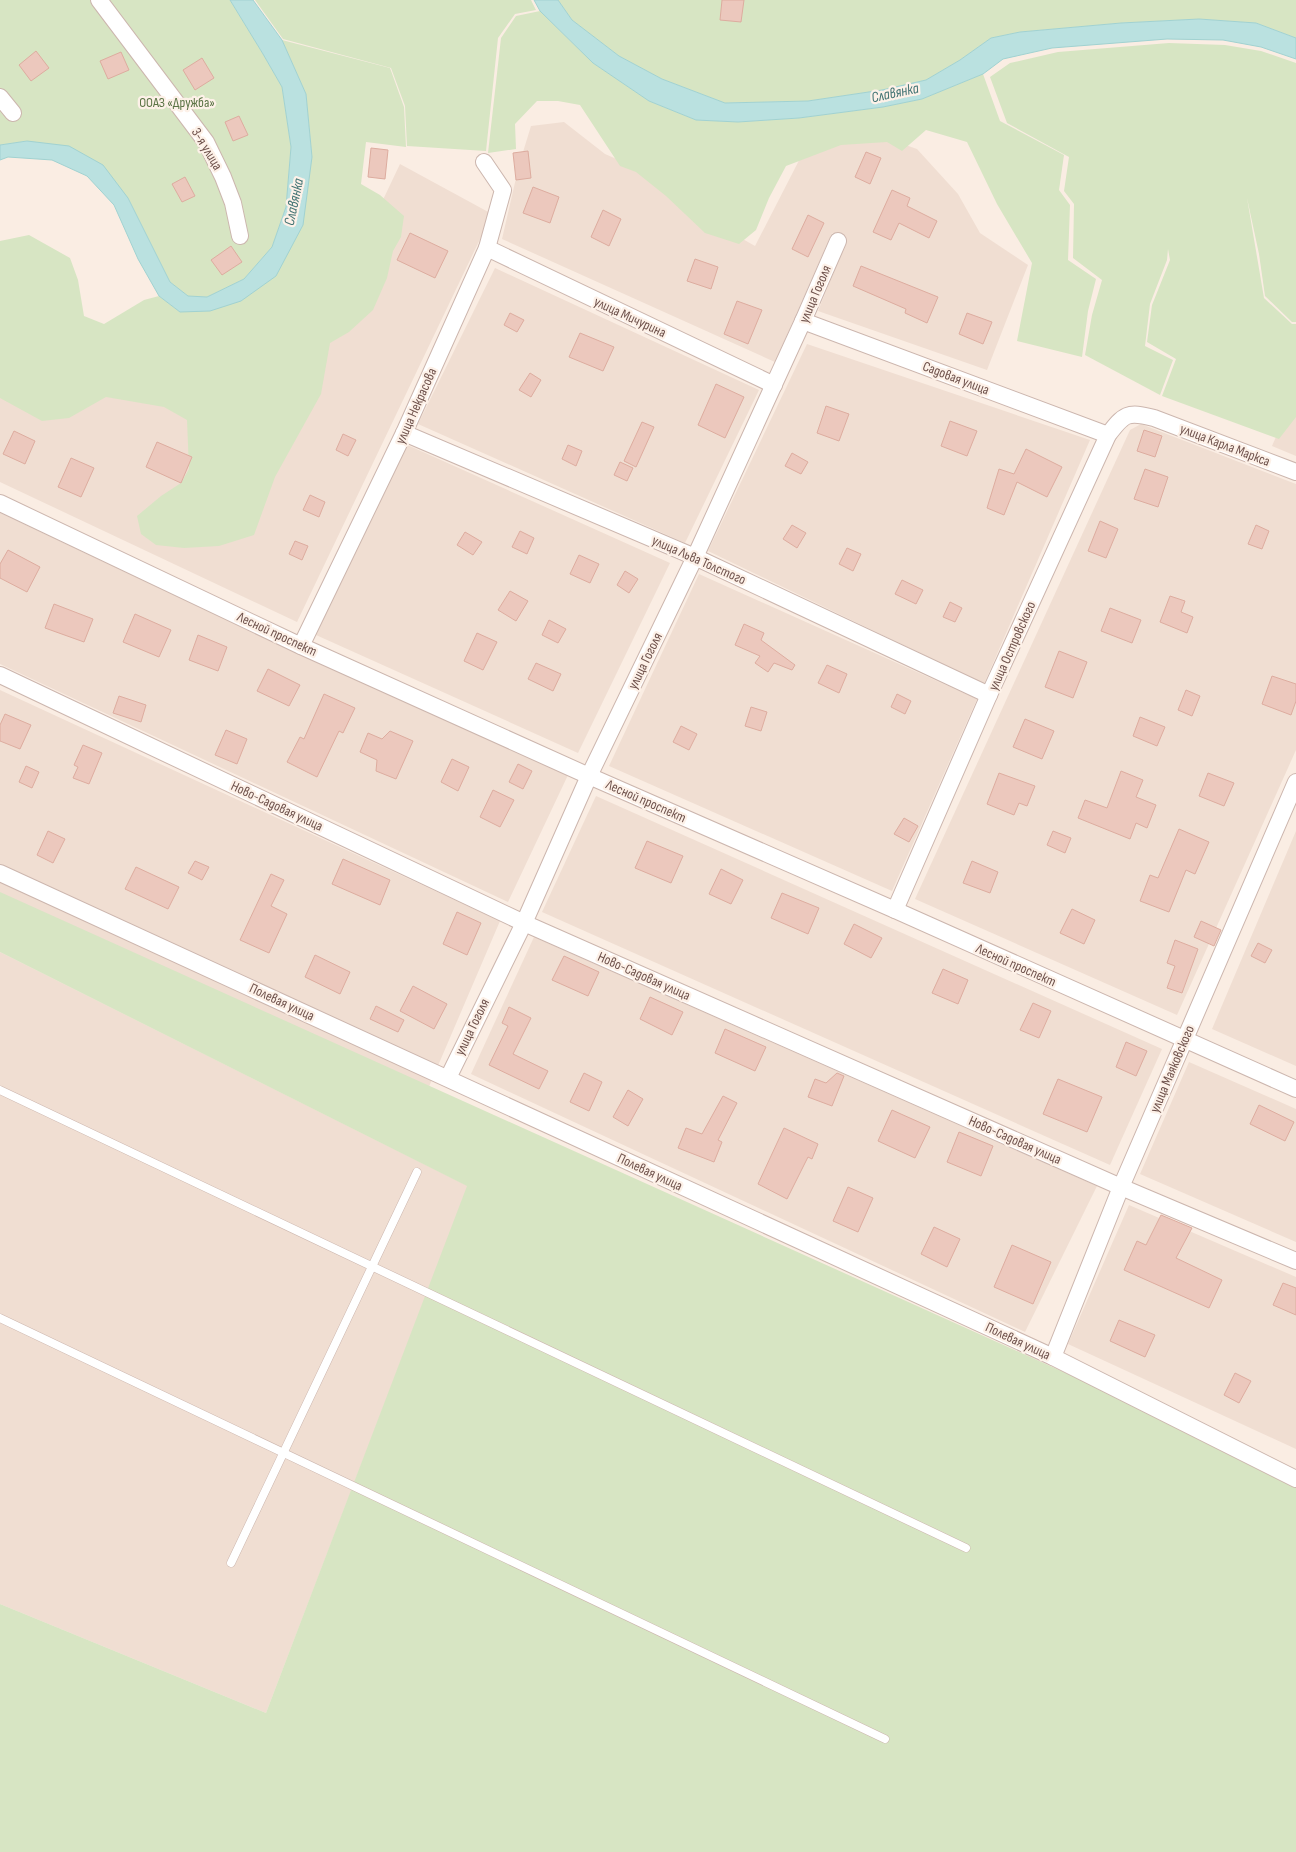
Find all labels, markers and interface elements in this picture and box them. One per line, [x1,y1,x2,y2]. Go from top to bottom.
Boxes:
water label: Славянка [870,79,920,107]
park label: ООАЗ «Дружба» [139,94,215,111]
street label: 3-я улица [188,125,226,173]
water label: Славянка [280,177,308,227]
street label: улица Гоголя [795,263,835,325]
street label: улица Мичурина [591,293,669,341]
street label: Садовая улица [920,358,992,398]
street label: улица Некрасова [392,365,440,447]
street label: улица Карла Маркса [1178,420,1272,470]
street label: улица Льва Толстого [649,532,749,588]
street label: улица Островского [985,599,1039,693]
street label: Лесной проспект [234,608,320,660]
street label: улица Гоголя [624,630,666,692]
street label: Лесной проспект [602,775,689,826]
street label: Ново-Садовая улица [228,777,326,835]
street label: Лесной проспект [972,939,1059,990]
street label: Ново-Садовая улица [595,948,693,1004]
street label: Полевая улица [247,980,317,1024]
street label: улица Гоголя [451,996,493,1058]
street label: улица Маяковского [1146,1023,1198,1115]
street label: Ново-Садовая улица [966,1112,1064,1168]
street label: Полевая улица [615,1150,685,1194]
street label: Полевая улица [983,1319,1053,1363]

